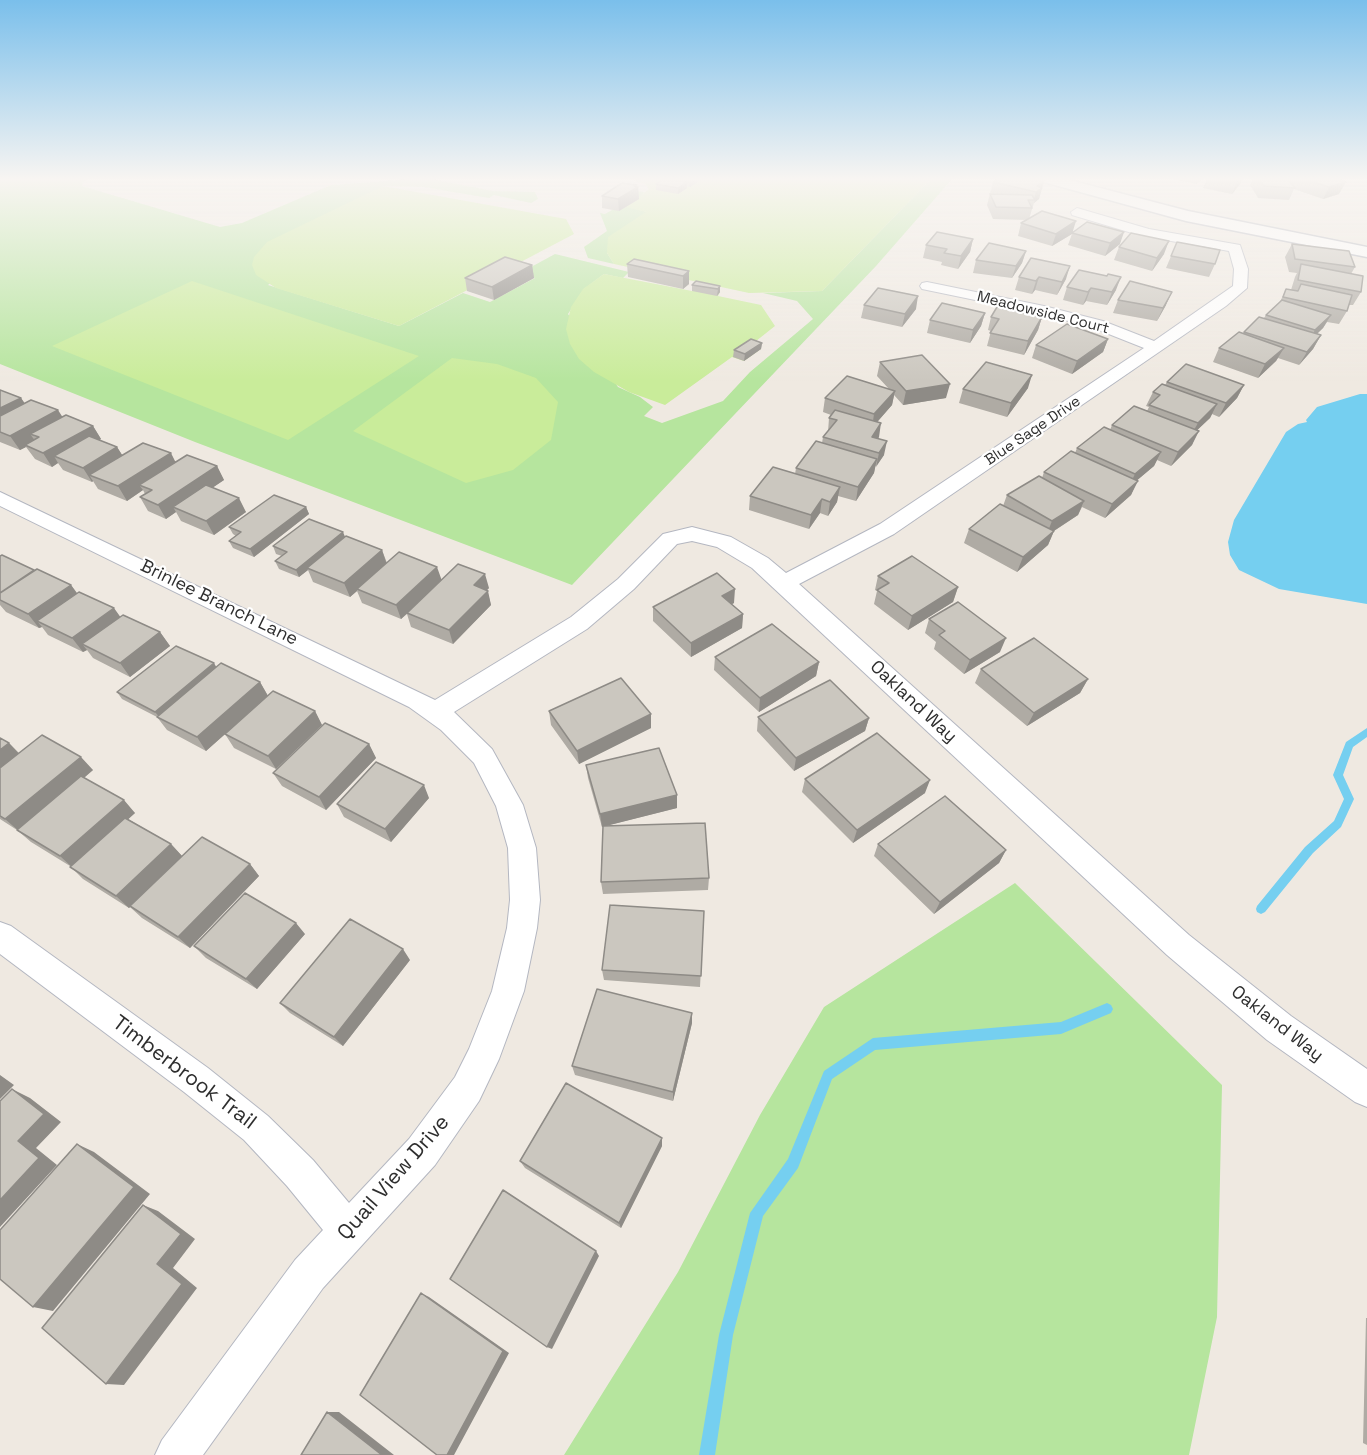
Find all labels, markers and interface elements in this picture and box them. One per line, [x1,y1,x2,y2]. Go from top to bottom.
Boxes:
street label: Meadowside Court [975,288,1111,338]
street label: Blue Sage Drive [982,392,1084,470]
street label: Brinlee Branch Lane [137,555,301,651]
street label: Oakland Way [865,656,961,748]
street label: Oakland Way [1227,981,1327,1067]
street label: Timberbrook Trail [107,1011,261,1135]
street label: Quail View Drive [333,1110,455,1246]

